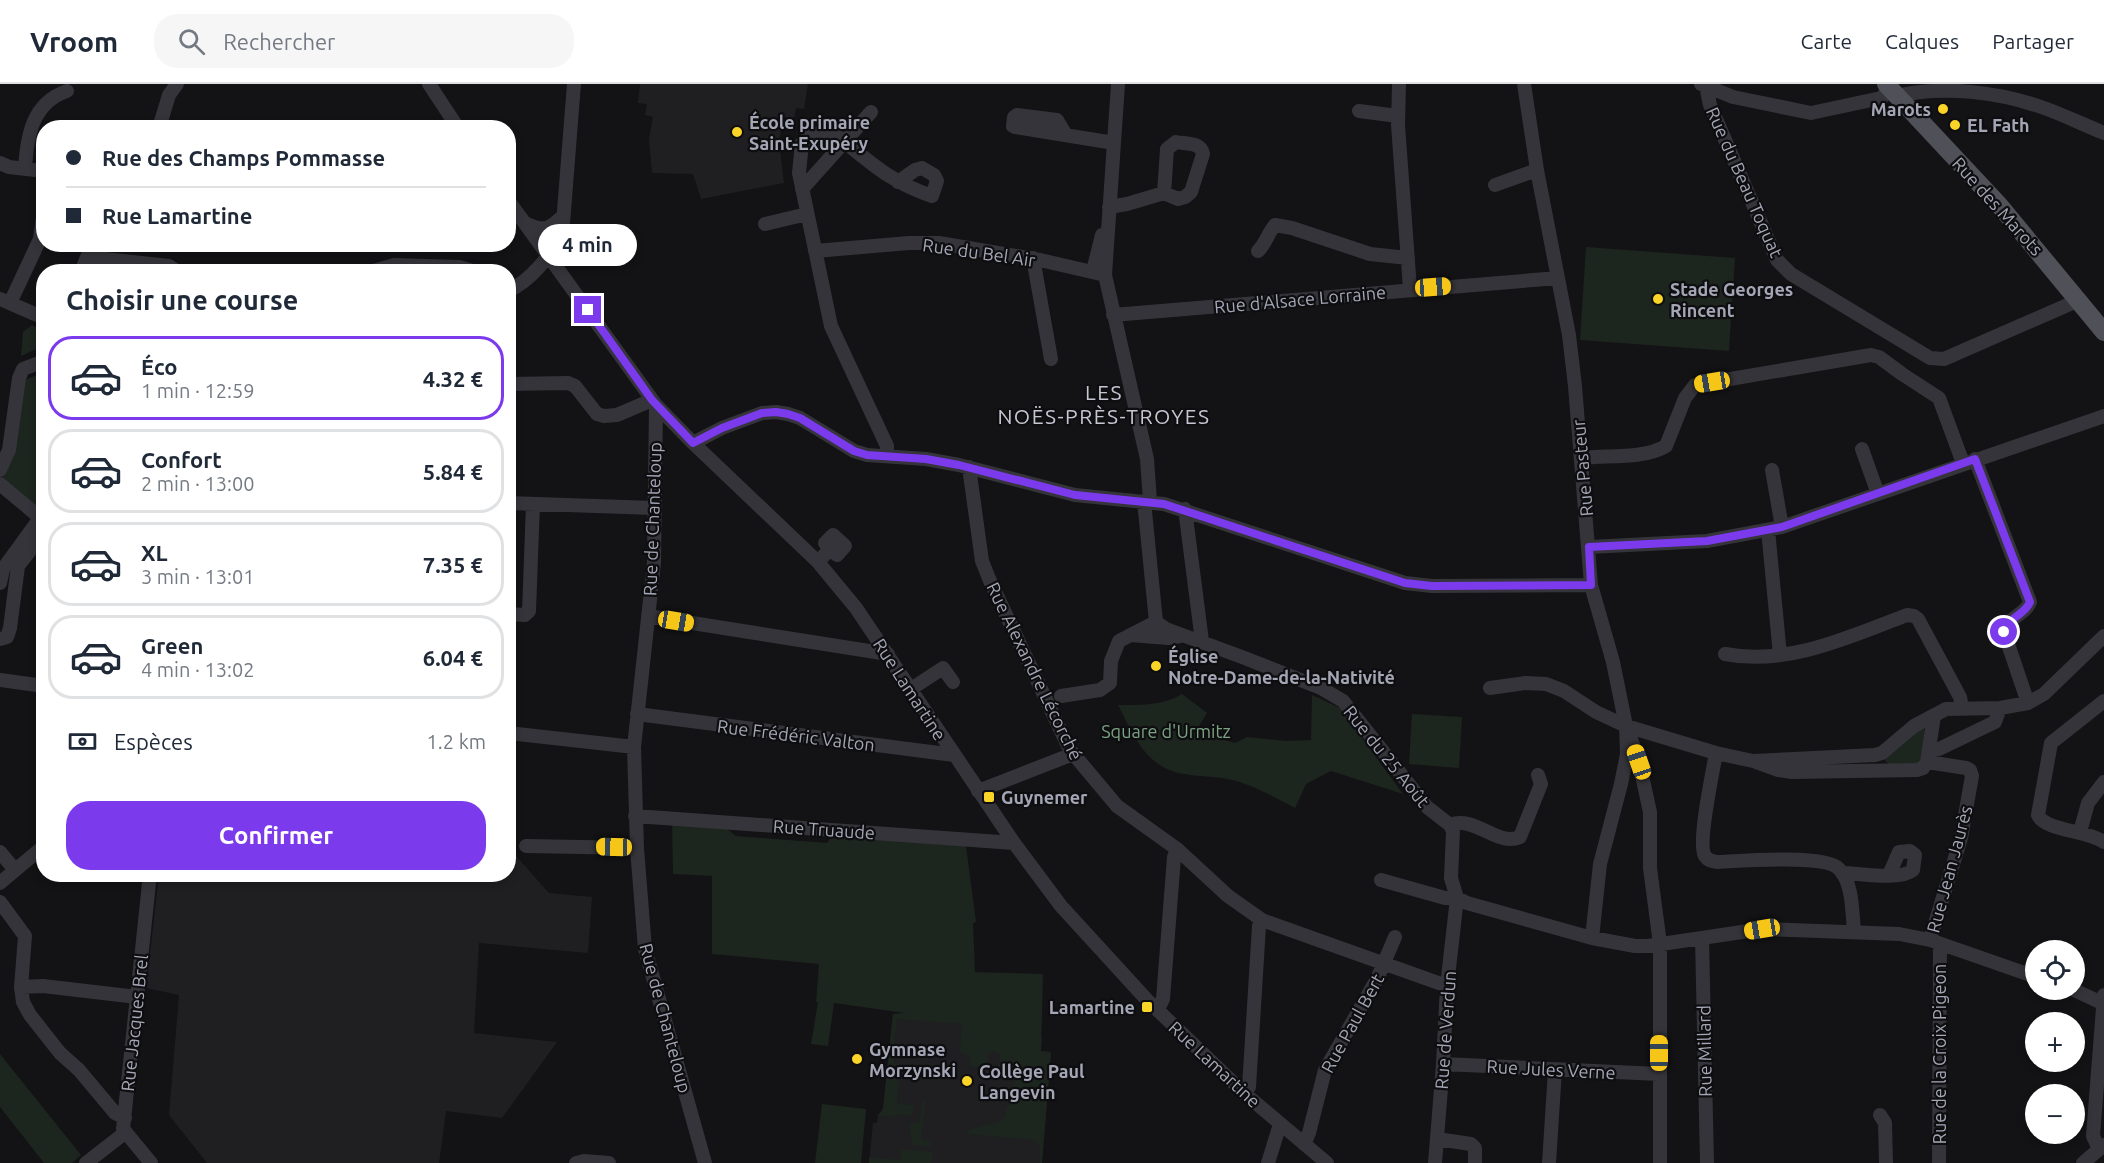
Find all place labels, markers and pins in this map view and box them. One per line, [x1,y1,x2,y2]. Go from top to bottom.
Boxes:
place label: Marots [1871,99,1931,119]
marker: Marots [1936,102,1950,116]
place label: École primaire Saint-Exupéry [749,111,870,153]
place label: EL Fath [1967,115,2030,135]
marker: EL Fath [1948,118,1962,132]
marker: École primaire Saint-Exupéry [730,125,744,139]
place label: Stade Georges Rincent [1670,279,1793,320]
marker: Stade Georges Rincent [1651,292,1665,306]
place label: Église Notre-Dame-de-la-Nativité [1168,645,1395,687]
marker: Église Notre-Dame-de-la-Nativité [1149,659,1163,673]
place label: Guynemer [1001,787,1088,807]
marker: Guynemer [982,790,996,804]
place label: Lamartine [1049,997,1135,1017]
marker: Lamartine [1140,1000,1154,1014]
place label: Gymnase Morzynski [869,1039,956,1080]
marker: Gymnase Morzynski [850,1052,864,1066]
place label: Collège Paul Langevin [979,1061,1085,1102]
marker: Collège Paul Langevin [960,1074,974,1088]

